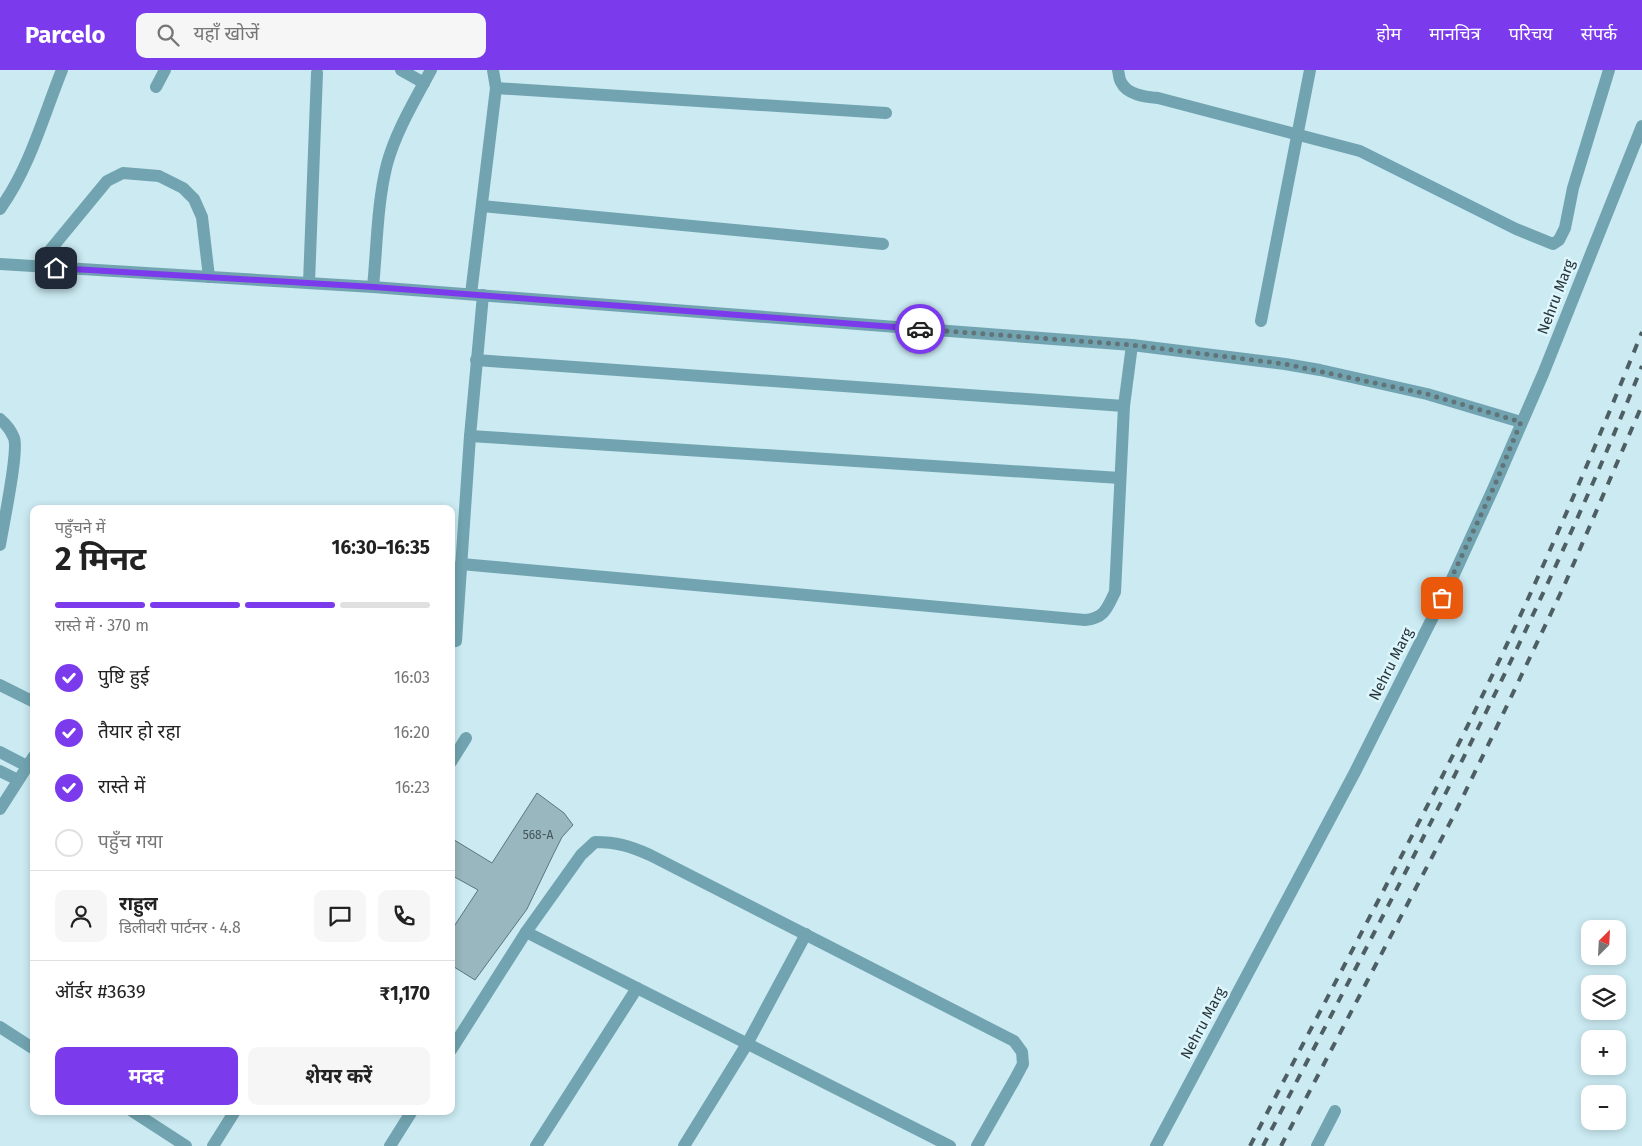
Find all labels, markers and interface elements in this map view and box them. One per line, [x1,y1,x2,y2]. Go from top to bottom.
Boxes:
search box [136,13,486,58]
text: Parcelo [25,21,106,49]
icon: search [154,21,182,49]
text: यहाँ खोजें [194,22,259,45]
text: होम [1376,23,1401,45]
text: मानचित्र [1429,23,1481,45]
text: परिचय [1509,23,1553,45]
text: संपर्क [1581,23,1617,45]
pin [35,247,77,289]
icon: home [42,254,70,282]
street label: Nehru Marg [1533,257,1579,337]
courier [895,304,945,354]
icon: car [906,315,934,343]
text: पहुँचने में [55,518,105,537]
text: 16:30–16:35 [332,536,430,559]
text: 2 मिनट [55,540,146,578]
pin [1421,577,1463,619]
icon: bag [1428,584,1456,612]
text: रास्ते में · 370 m [55,616,149,635]
street label: Nehru Marg [1365,625,1417,703]
icon: check [55,664,83,692]
text: पुष्टि हुई [98,665,149,688]
text: 16:03 [394,668,430,687]
icon: check [55,719,83,747]
text: तैयार हो रहा [98,720,180,743]
text: 16:20 [394,723,430,742]
icon: check [55,774,83,802]
text: रास्ते में [98,775,145,798]
text: 16:23 [395,778,430,797]
house number: 568-A [523,828,553,842]
text: पहुँच गया [98,830,163,853]
button: person [55,890,107,942]
button: chat [314,890,366,942]
button: phone [378,890,430,942]
text: राहुल [119,892,158,915]
text: डिलीवरी पार्टनर · 4.8 [119,918,241,937]
north arrow [1581,920,1626,965]
map controls [1581,920,1626,1130]
button: layers [1581,975,1626,1020]
text: ऑर्डर #3639 [55,980,146,1003]
text: ₹1,170 [380,982,430,1005]
street label: Nehru Marg [1177,984,1230,1062]
button: + [1581,1030,1626,1075]
button: मदद [55,1047,238,1105]
button: शेयर करें [248,1047,430,1105]
button: − [1581,1085,1626,1130]

